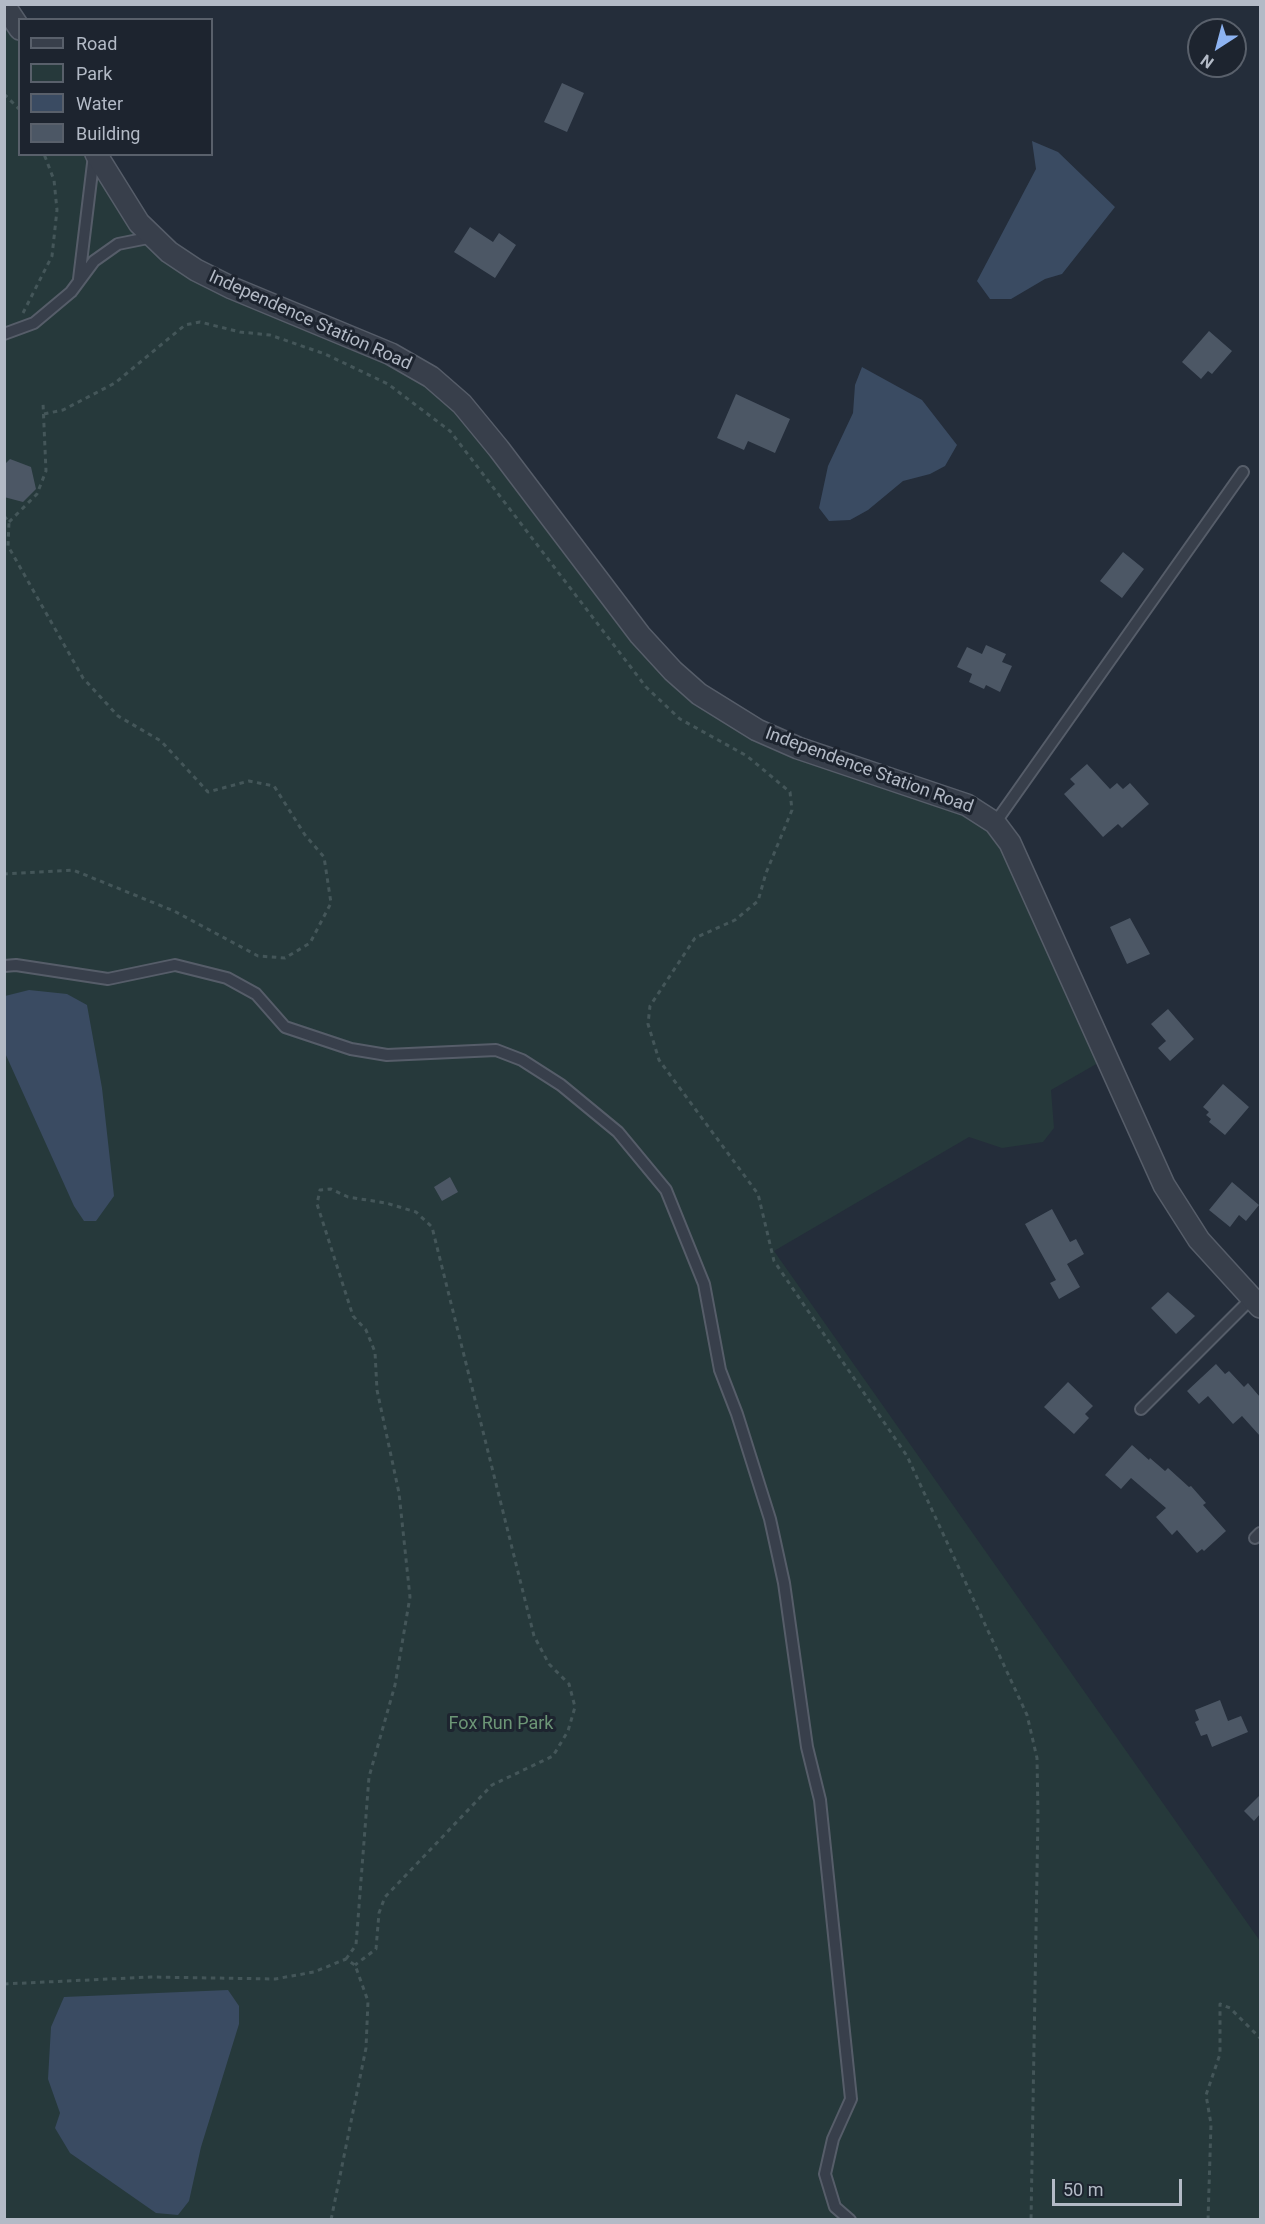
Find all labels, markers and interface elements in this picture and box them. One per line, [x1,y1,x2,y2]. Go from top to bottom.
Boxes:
legend [18,18,213,156]
north arrow [1187,18,1247,78]
text: Road [76,33,117,54]
text: N [1197,50,1217,72]
text: Park [76,63,112,84]
text: Water [76,93,123,114]
text: Building [76,123,140,144]
street label: Independence Station Road [205,266,415,376]
street label: Independence Station Road [762,723,976,819]
park label: Fox Run Park [449,1713,553,1735]
scale bar [1055,2167,1186,2205]
text: 50 m [1063,2179,1103,2200]

